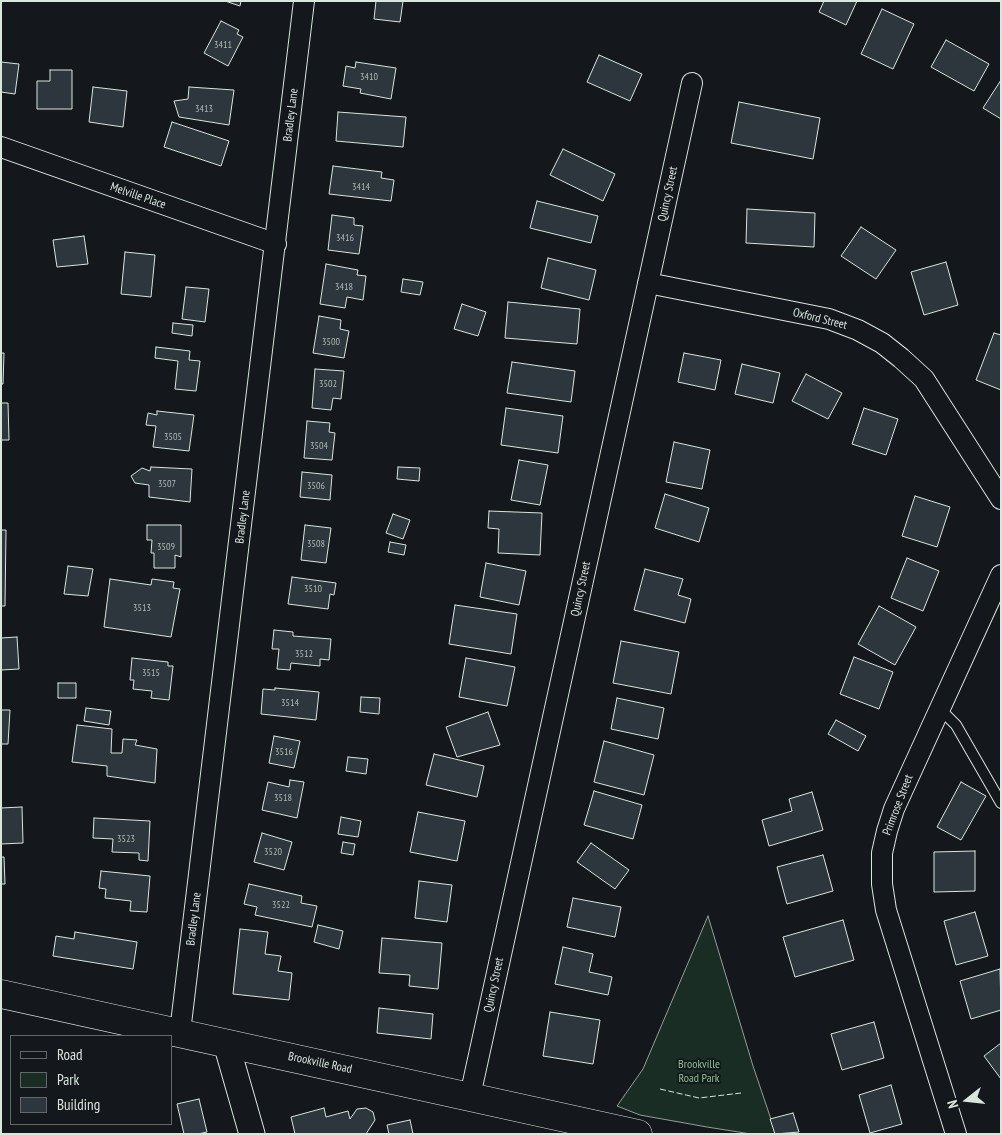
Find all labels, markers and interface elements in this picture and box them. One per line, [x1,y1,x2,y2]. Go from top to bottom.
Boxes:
house number: 3411 [214,39,232,51]
house number: 3410 [360,71,378,83]
street label: Bradley Lane [281,88,301,142]
house number: 3413 [195,103,213,115]
street label: Quincy Street [655,165,681,223]
street label: Melville Place [108,180,168,212]
house number: 3414 [352,181,370,193]
house number: 3416 [336,232,354,244]
house number: 3418 [335,281,353,293]
street label: Oxford Street [791,305,849,333]
house number: 3500 [322,336,340,348]
house number: 3502 [319,378,337,390]
house number: 3505 [164,431,182,443]
house number: 3504 [310,440,328,452]
house number: 3507 [158,478,176,490]
house number: 3506 [307,480,325,492]
street label: Bradley Lane [233,490,253,544]
house number: 3508 [307,538,325,550]
house number: 3509 [157,541,175,553]
street label: Quincy Street [568,560,594,618]
house number: 3510 [304,583,322,595]
house number: 3513 [133,602,151,614]
house number: 3512 [295,648,313,660]
house number: 3515 [142,667,160,679]
house number: 3514 [281,697,299,709]
house number: 3516 [275,746,293,758]
street label: Primrose Street [880,773,916,837]
house number: 3518 [274,792,292,804]
house number: 3523 [117,833,135,845]
house number: 3520 [264,846,282,858]
street label: Bradley Lane [184,892,204,946]
house number: 3522 [272,899,290,911]
street label: Quincy Street [481,956,507,1014]
legend [10,1035,172,1125]
text: Road [57,1045,83,1064]
street label: Brookville Road [287,1049,353,1077]
park label: Brookville Road Park [678,1058,720,1086]
text: Park [57,1070,79,1089]
north arrow [942,1075,992,1125]
text: Building [57,1095,100,1114]
text: N [943,1098,962,1110]

